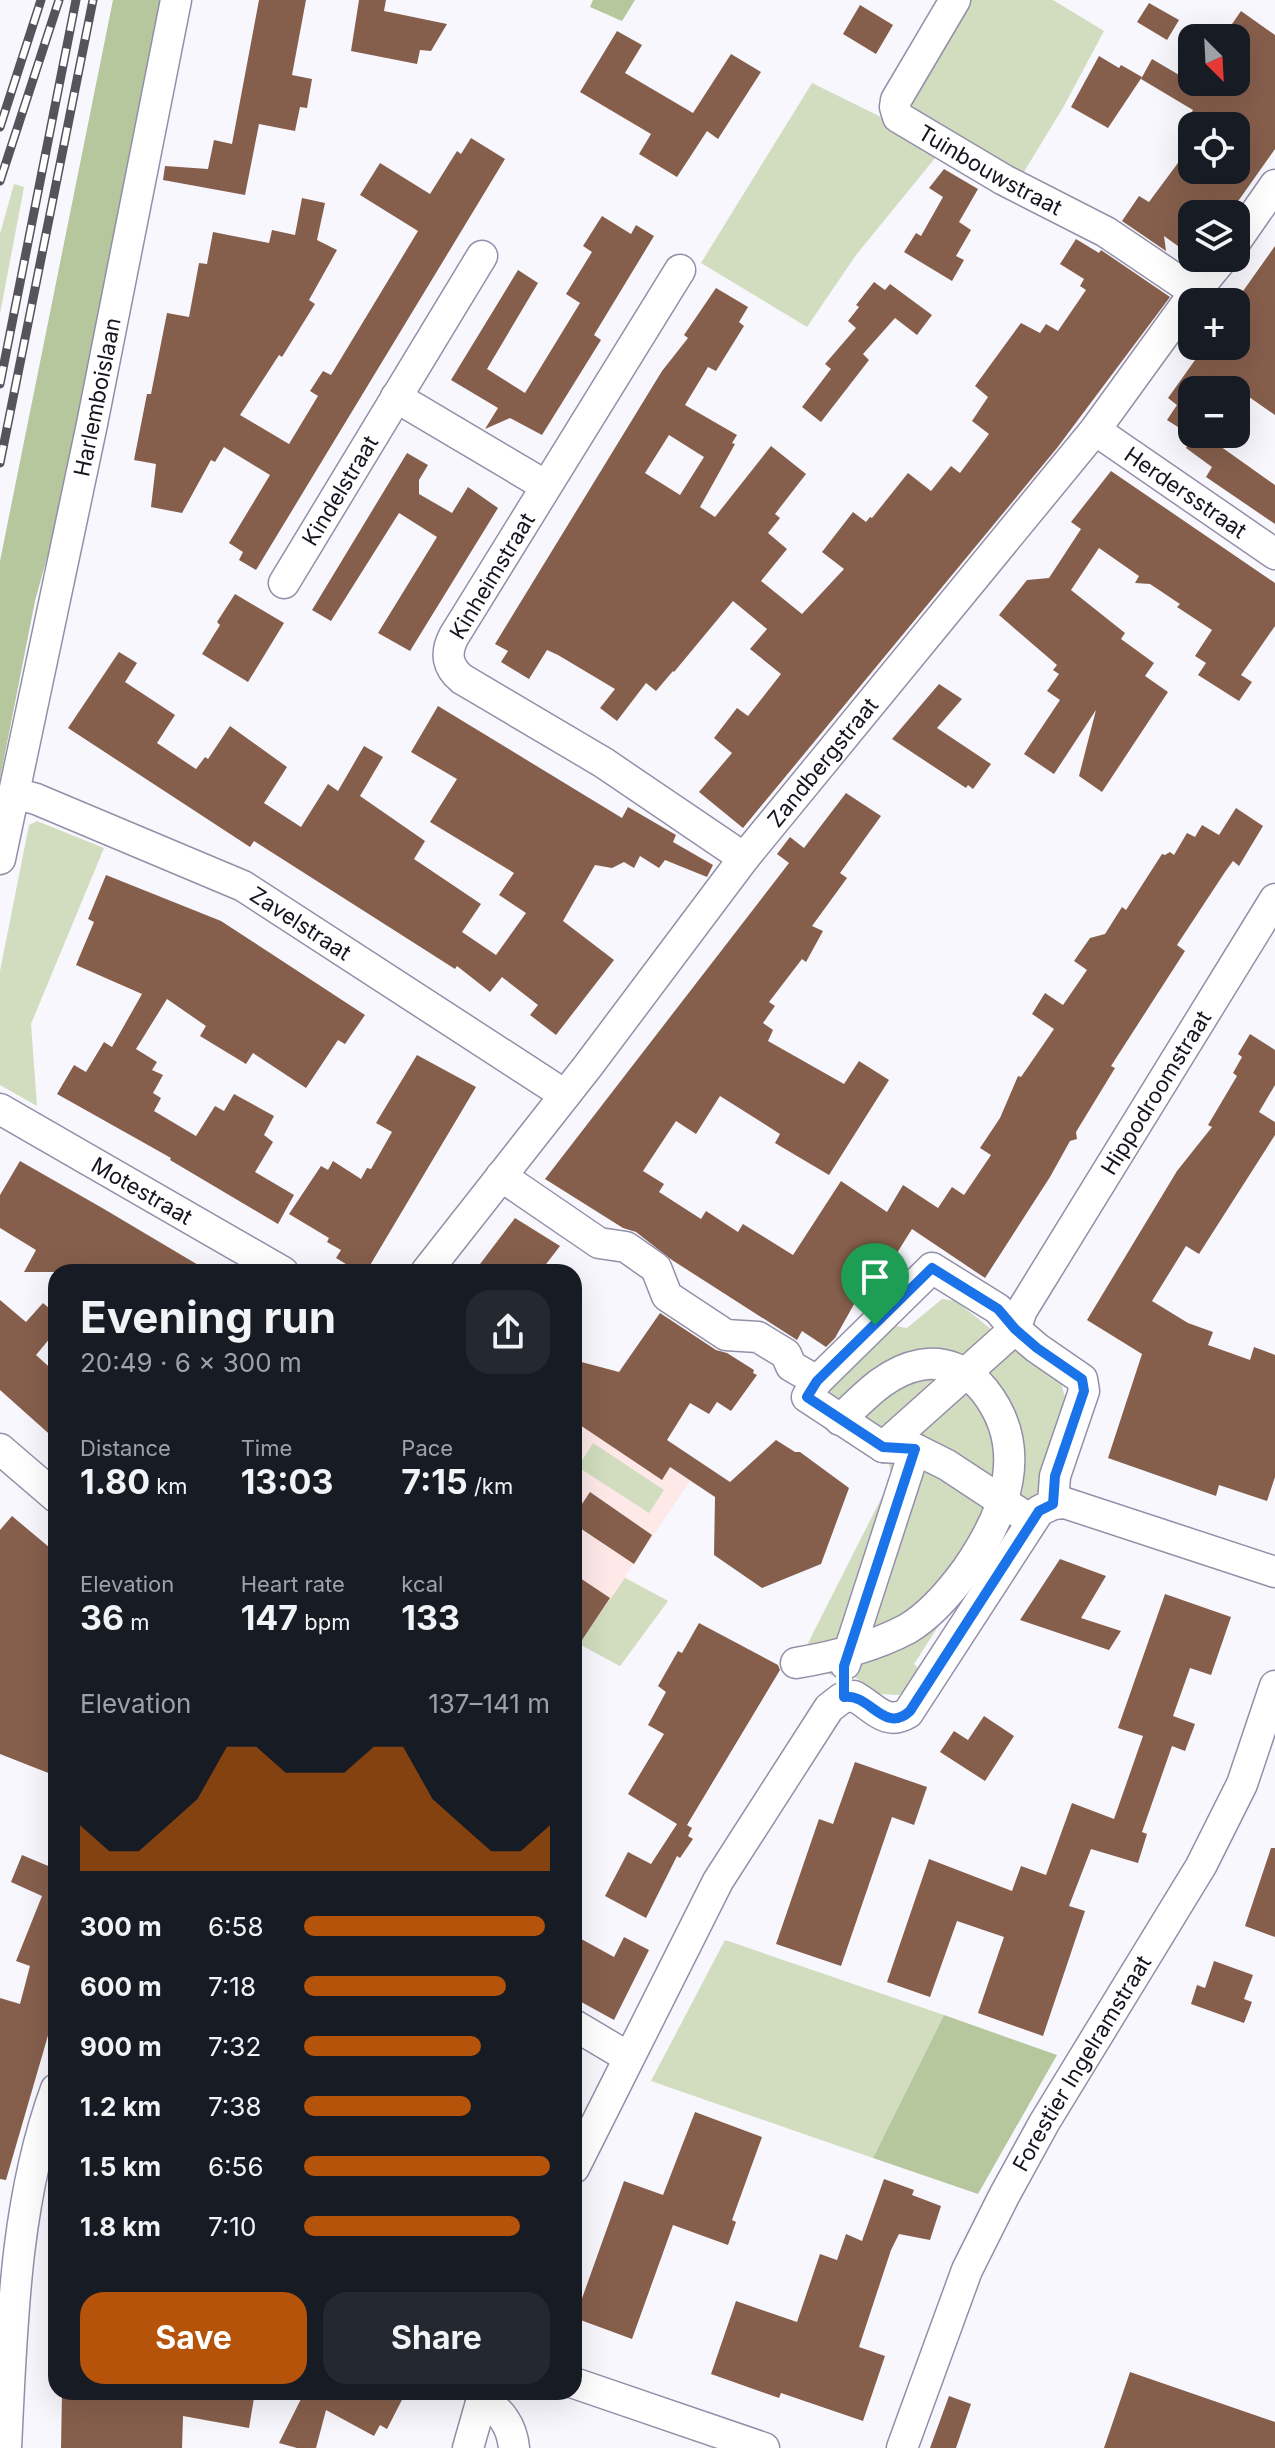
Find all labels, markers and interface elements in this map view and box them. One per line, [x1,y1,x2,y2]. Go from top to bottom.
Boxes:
north arrow [1178,24,1250,96]
map controls [1178,24,1250,448]
button: locate [1178,112,1250,184]
street label: Tuinbouwstraat [914,119,1066,220]
button: layers [1178,200,1250,272]
button: + [1178,288,1250,360]
street label: Harlemboislaan [68,315,126,479]
button: − [1178,376,1250,448]
street label: Kindelstraat [297,431,383,550]
street label: Herdersstraat [1120,441,1252,543]
street label: Kinheimstraat [444,508,540,644]
street label: Zandbergstraat [762,692,883,832]
street label: Zavelstraat [245,881,356,966]
street label: Hippodroomstraat [1095,1006,1216,1179]
street label: Motestraat [87,1152,197,1230]
pin [841,1243,909,1325]
icon: arrive [853,1255,897,1299]
text: Evening run [80,1290,336,1344]
button: share [466,1290,550,1374]
text: 20:49 · 6 × 300 m [80,1347,302,1378]
text: Distance [80,1435,171,1461]
text: Time [241,1435,292,1461]
text: Pace [401,1435,453,1461]
text: 1.80 [80,1461,150,1502]
text: 13:03 [241,1461,334,1502]
text: 7:15 [401,1461,468,1502]
text: km [150,1473,188,1499]
text: /km [468,1473,513,1499]
text: Elevation [80,1571,174,1597]
text: Heart rate [241,1571,345,1597]
text: kcal [401,1571,443,1597]
text: 36 [80,1597,124,1638]
text: 147 [241,1597,298,1638]
text: 133 [401,1597,460,1638]
text: m [124,1609,150,1635]
text: bpm [298,1609,351,1635]
text: Elevation [80,1688,191,1719]
text: 137–141 m [428,1688,550,1719]
text: 300 m [80,1911,162,1942]
text: 6:58 [208,1911,264,1942]
street label: Forestier Ingelramstraat [1007,1951,1156,2176]
text: 600 m [80,1971,162,2002]
text: 7:18 [208,1971,256,2002]
text: 900 m [80,2031,162,2062]
text: 7:32 [208,2031,261,2062]
text: 1.2 km [80,2091,161,2122]
text: 7:38 [208,2091,261,2122]
text: 1.5 km [80,2151,161,2182]
text: 6:56 [208,2151,264,2182]
text: 1.8 km [80,2211,161,2242]
text: 7:10 [208,2211,256,2242]
button: Save [80,2292,307,2384]
button: Share [323,2292,550,2384]

